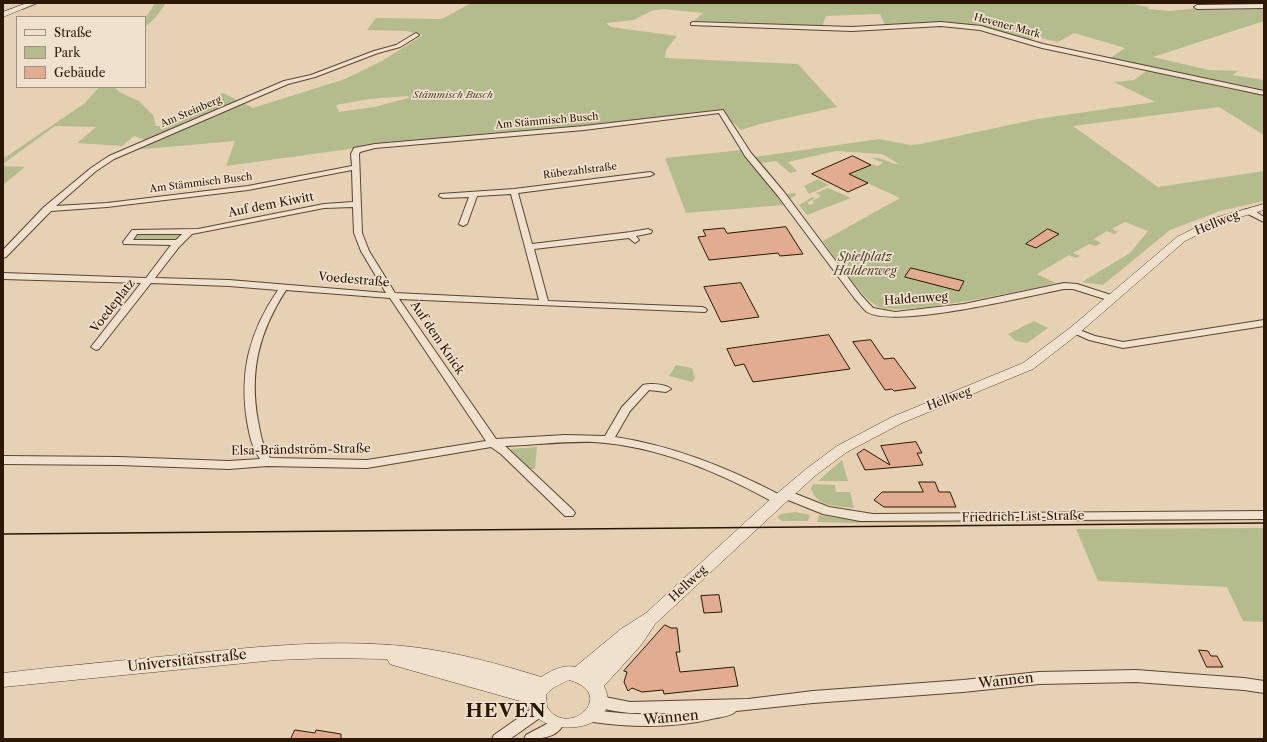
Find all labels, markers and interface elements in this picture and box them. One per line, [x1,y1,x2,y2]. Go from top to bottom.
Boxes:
street label: Hevener Mark [972,11,1042,41]
legend [16,16,146,88]
text: Straße [54,25,92,40]
text: Park [54,45,80,60]
text: Gebäude [54,65,105,80]
park label: Stämmisch Busch [413,89,493,101]
street label: Am Steinberg [159,94,223,130]
street label: Am Stämmisch Busch [495,111,599,131]
street label: Rübezahlstraße [542,161,618,181]
street label: Am Stämmisch Busch [149,171,253,195]
street label: Auf dem Kiwitt [227,190,315,220]
street label: Hellweg [1193,208,1241,238]
park label: Spielplatz Haldenweg [834,251,896,279]
street label: Voedestraße [318,270,390,290]
street label: Voedeplatz [88,277,138,335]
street label: Haldenweg [884,290,948,308]
street label: Auf dem Knick [407,298,467,378]
street label: Hellweg [925,384,973,414]
street label: Elsa-Brändström-Straße [231,442,371,458]
street label: Friedrich-List-Straße [962,509,1084,525]
street label: Hellweg [666,563,710,605]
street label: Universitätsstraße [127,646,247,676]
street label: Wannen [977,670,1035,692]
district label: HEVEN [465,701,547,723]
street label: Wannen [643,707,699,729]

